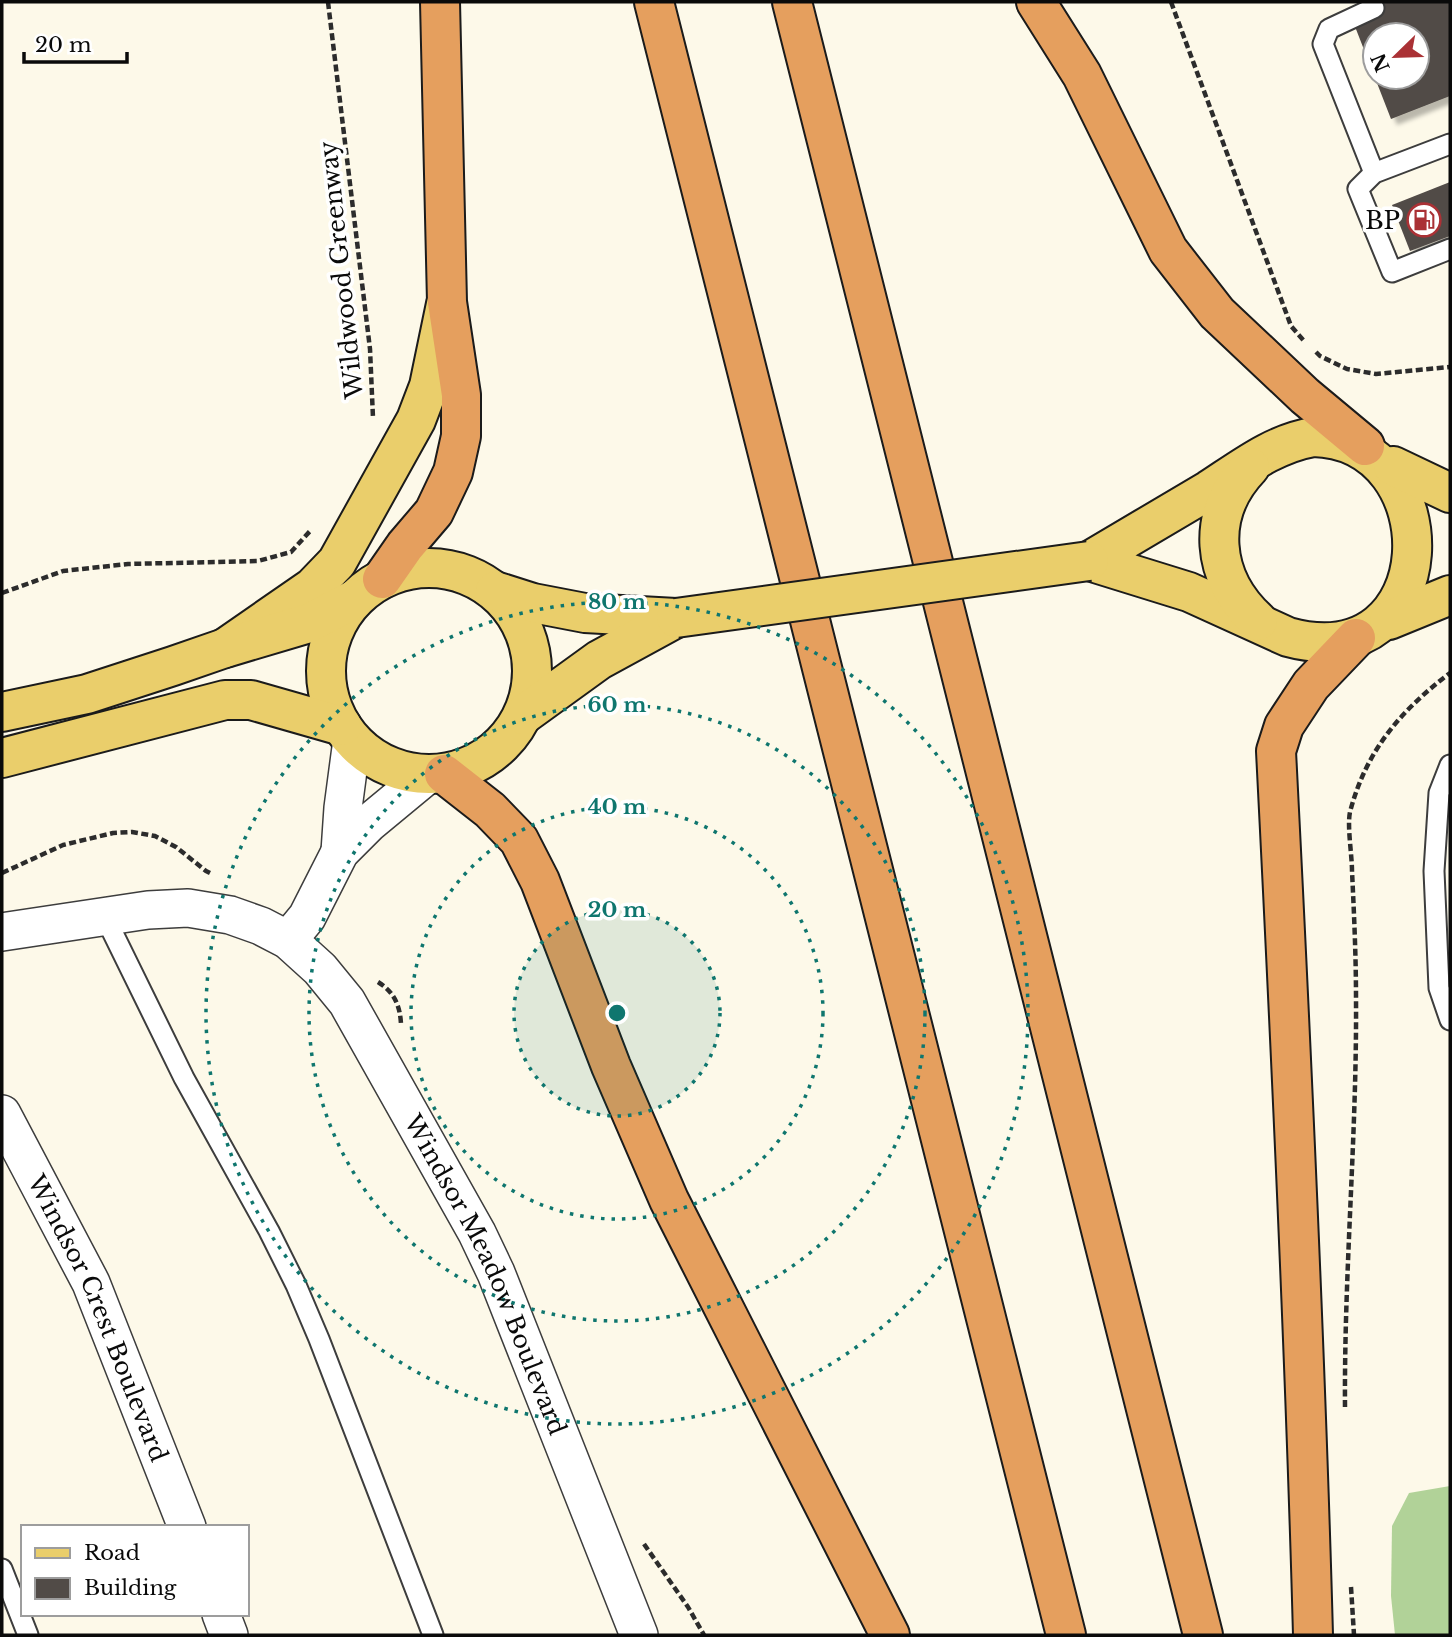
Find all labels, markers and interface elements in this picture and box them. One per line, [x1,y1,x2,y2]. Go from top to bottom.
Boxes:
scale bar [24,21,128,65]
north arrow [1361,21,1431,91]
text: 20 m [35,32,92,58]
text: N [1367,50,1395,75]
street label: Wildwood Greenway [313,139,369,401]
fuel station icon: BP [1405,201,1443,239]
place label: BP [1365,206,1400,235]
text: 80 m [588,589,646,615]
text: 60 m [588,692,646,718]
text: 40 m [588,794,646,820]
text: 20 m [588,897,646,923]
centre of rings [605,1001,629,1025]
street label: Windsor Meadow Boulevard [398,1108,573,1439]
street label: Windsor Crest Boulevard [22,1169,174,1466]
legend [21,1525,248,1616]
text: Road [84,1540,140,1566]
text: Building [84,1575,177,1601]

